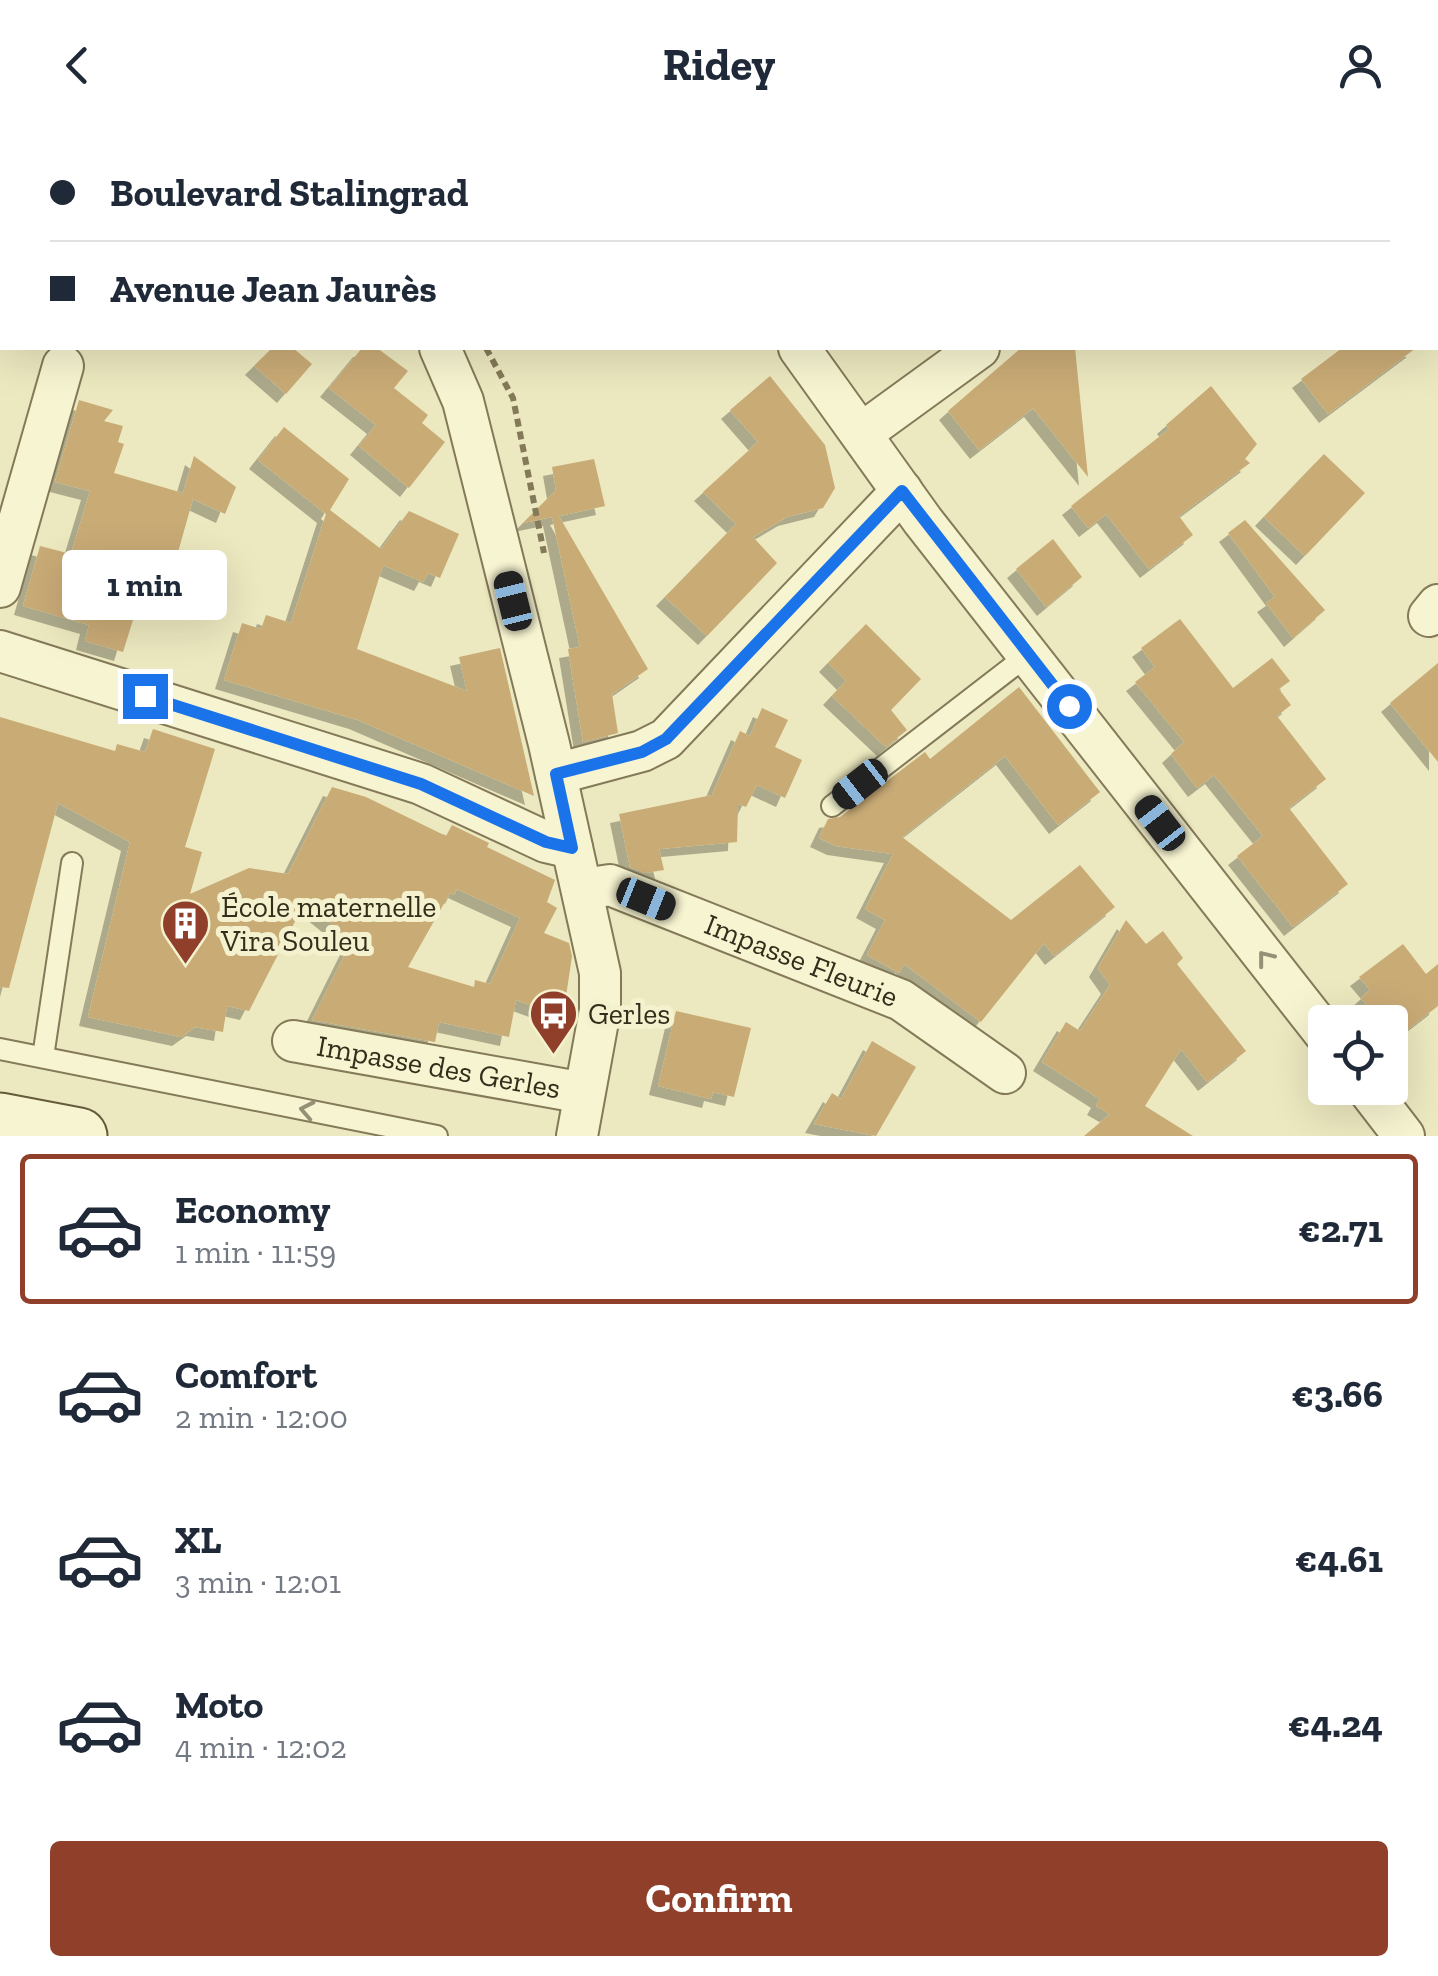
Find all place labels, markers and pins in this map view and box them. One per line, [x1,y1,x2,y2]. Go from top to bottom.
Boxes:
place label: École maternelle Vira Souleu [220,889,436,959]
building icon: École maternelle Vira Souleu [160,898,212,966]
bus stop icon: Gerles [527,988,579,1056]
place label: Gerles [588,996,670,1032]

